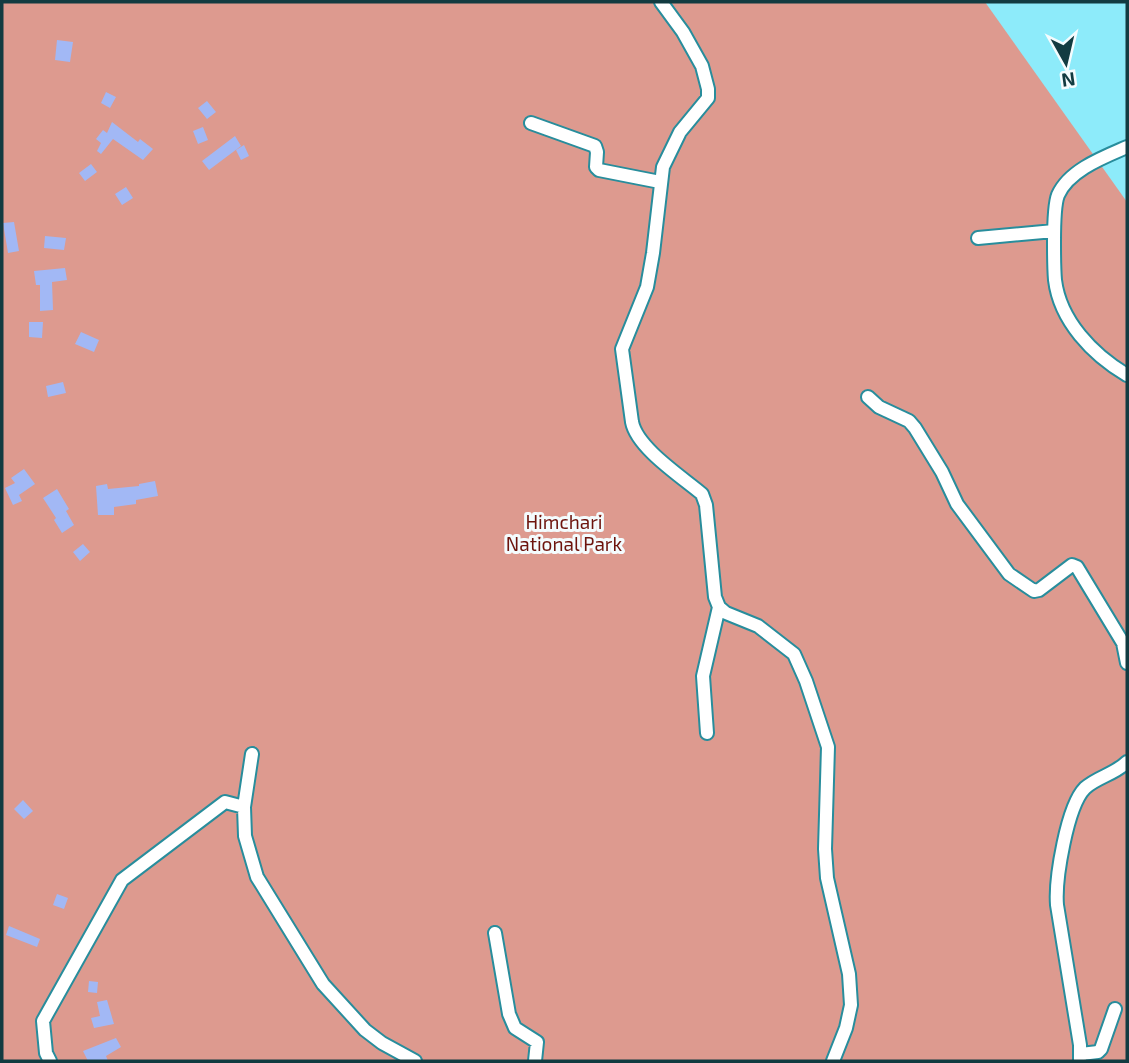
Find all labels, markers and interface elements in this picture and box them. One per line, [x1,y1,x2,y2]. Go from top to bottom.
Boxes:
north arrow [1031,28,1101,98]
text: N [1060,68,1077,93]
park label: Himchari National Park [506,510,622,555]

